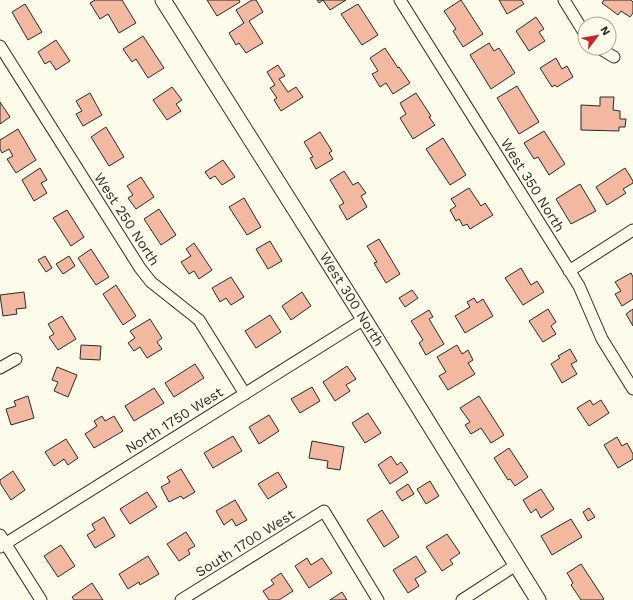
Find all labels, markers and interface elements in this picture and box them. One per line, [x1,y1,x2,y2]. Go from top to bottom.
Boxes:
north arrow [577,16,617,56]
text: N [597,24,613,38]
street label: West 350 North [498,135,568,235]
street label: West 250 North [91,170,163,268]
street label: West 300 North [317,249,387,349]
street label: North 1750 West [122,384,226,456]
street label: South 1700 West [192,506,298,580]

